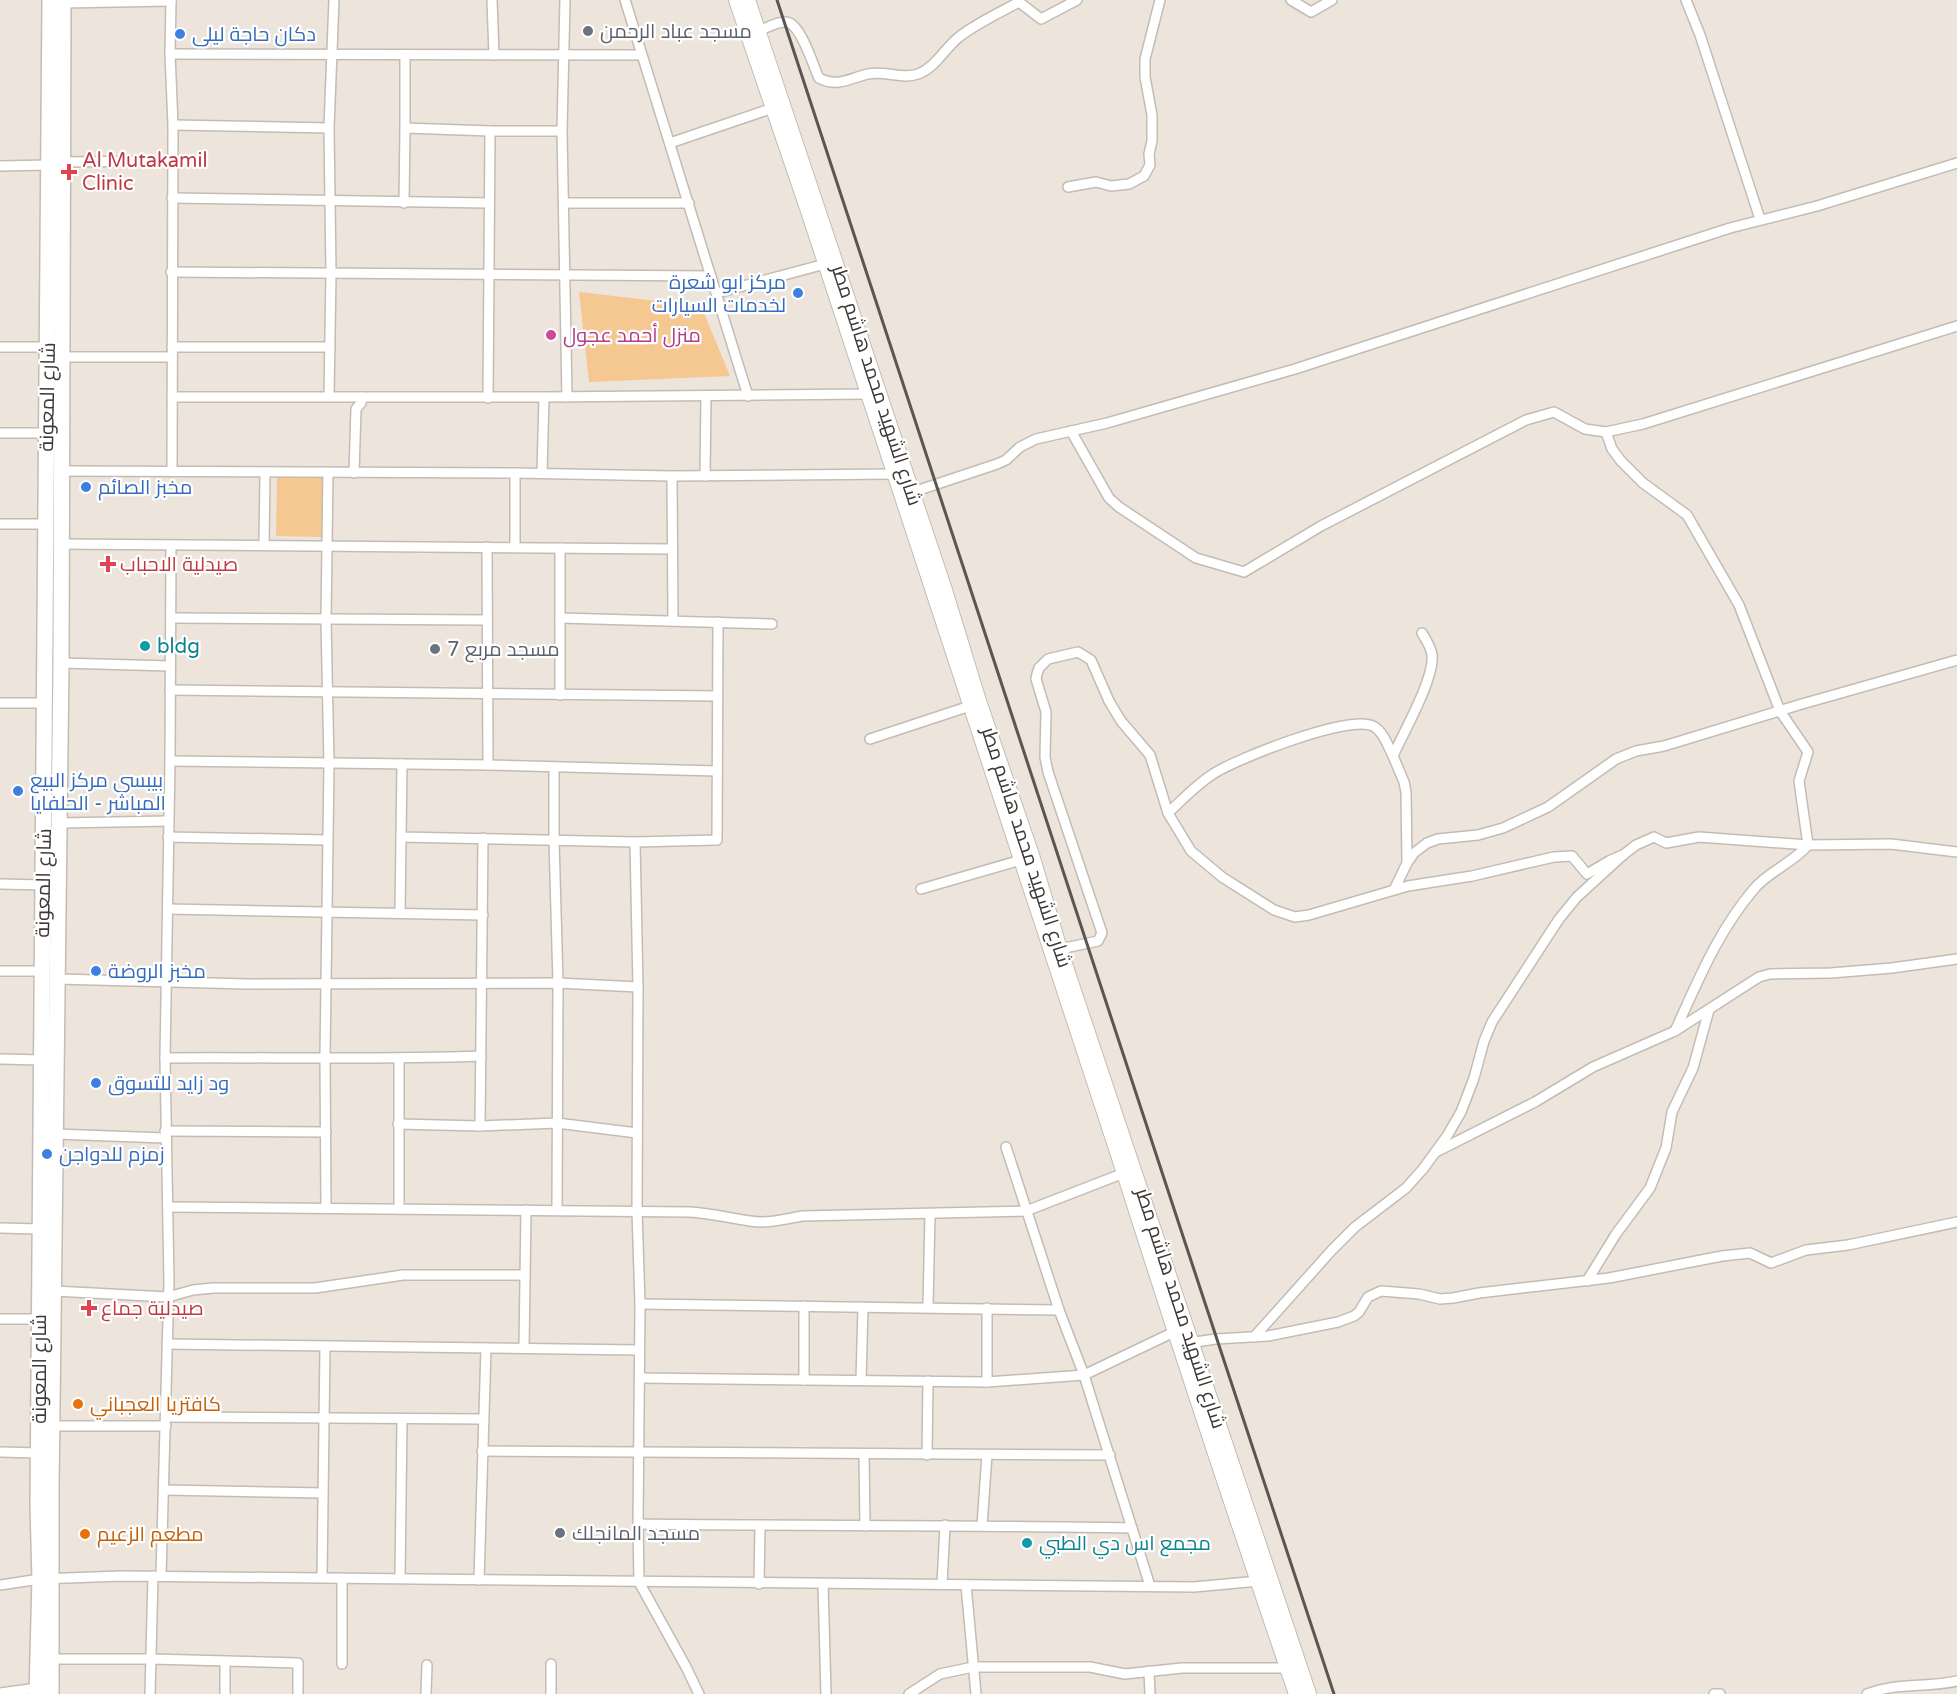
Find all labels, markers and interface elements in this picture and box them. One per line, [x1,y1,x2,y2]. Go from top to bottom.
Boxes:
place label: مسجد عباد الرحمن [600,20,752,44]
place label: دكان حاجة ليلى [192,23,316,47]
marker: مسجد عباد الرحمن [581,24,595,38]
marker: دكان حاجة ليلى [173,27,187,41]
place label: Al Mutakamil Clinic [82,149,207,196]
marker: Al Mutakamil Clinic [60,163,78,181]
street label: شارع الشهيد محمد هاشم مطر [824,261,926,509]
place label: مركز ابو شعرة لخدمات السيارات [652,271,786,318]
marker: مركز ابو شعرة لخدمات السيارات [791,286,805,300]
place label: منزل أحمد عجول [563,323,701,348]
marker: منزل أحمد عجول [544,328,558,342]
street label: شارع المعونة [35,342,62,452]
place label: مخبز الصائم [98,476,192,501]
marker: مخبز الصائم [79,480,93,494]
place label: صيدلية الاحباب [120,553,238,577]
marker: صيدلية الاحباب [101,557,115,571]
place label: bldg [157,635,200,659]
place label: مسجد مربع 7 [447,638,560,663]
marker: bldg [138,639,152,653]
marker: مسجد مربع 7 [428,642,442,656]
street label: شارع الشهيد محمد هاشم مطر [974,723,1076,971]
place label: بيبسي مركز البيع المباشر - الحلفايا [30,769,166,816]
marker: بيبسي مركز البيع المباشر - الحلفايا [11,784,25,798]
street label: شارع المعونة [31,828,58,938]
place label: مخبز الروضة [108,960,206,984]
marker: مخبز الروضة [89,964,103,978]
place label: ود زايد للتسوق [108,1072,229,1096]
marker: ود زايد للتسوق [89,1076,103,1090]
place label: زمزم للدواجن [59,1143,165,1168]
marker: زمزم للدواجن [40,1147,54,1161]
street label: شارع الشهيد محمد هاشم مطر [1128,1184,1230,1432]
place label: صيدلية جماع [101,1297,204,1322]
marker: صيدلية جماع [82,1301,96,1315]
street label: شارع المعونة [28,1314,53,1424]
place label: كافتريا العجباني [90,1393,221,1420]
marker: كافتريا العجباني [71,1397,85,1411]
place label: مسجد المانجلك [572,1522,700,1546]
place label: مطعم الزعيم [97,1523,204,1548]
marker: مسجد المانجلك [553,1526,567,1540]
marker: مطعم الزعيم [78,1527,92,1541]
place label: مجمع اس دي الطبي [1039,1532,1211,1559]
marker: مجمع اس دي الطبي [1020,1536,1034,1550]

